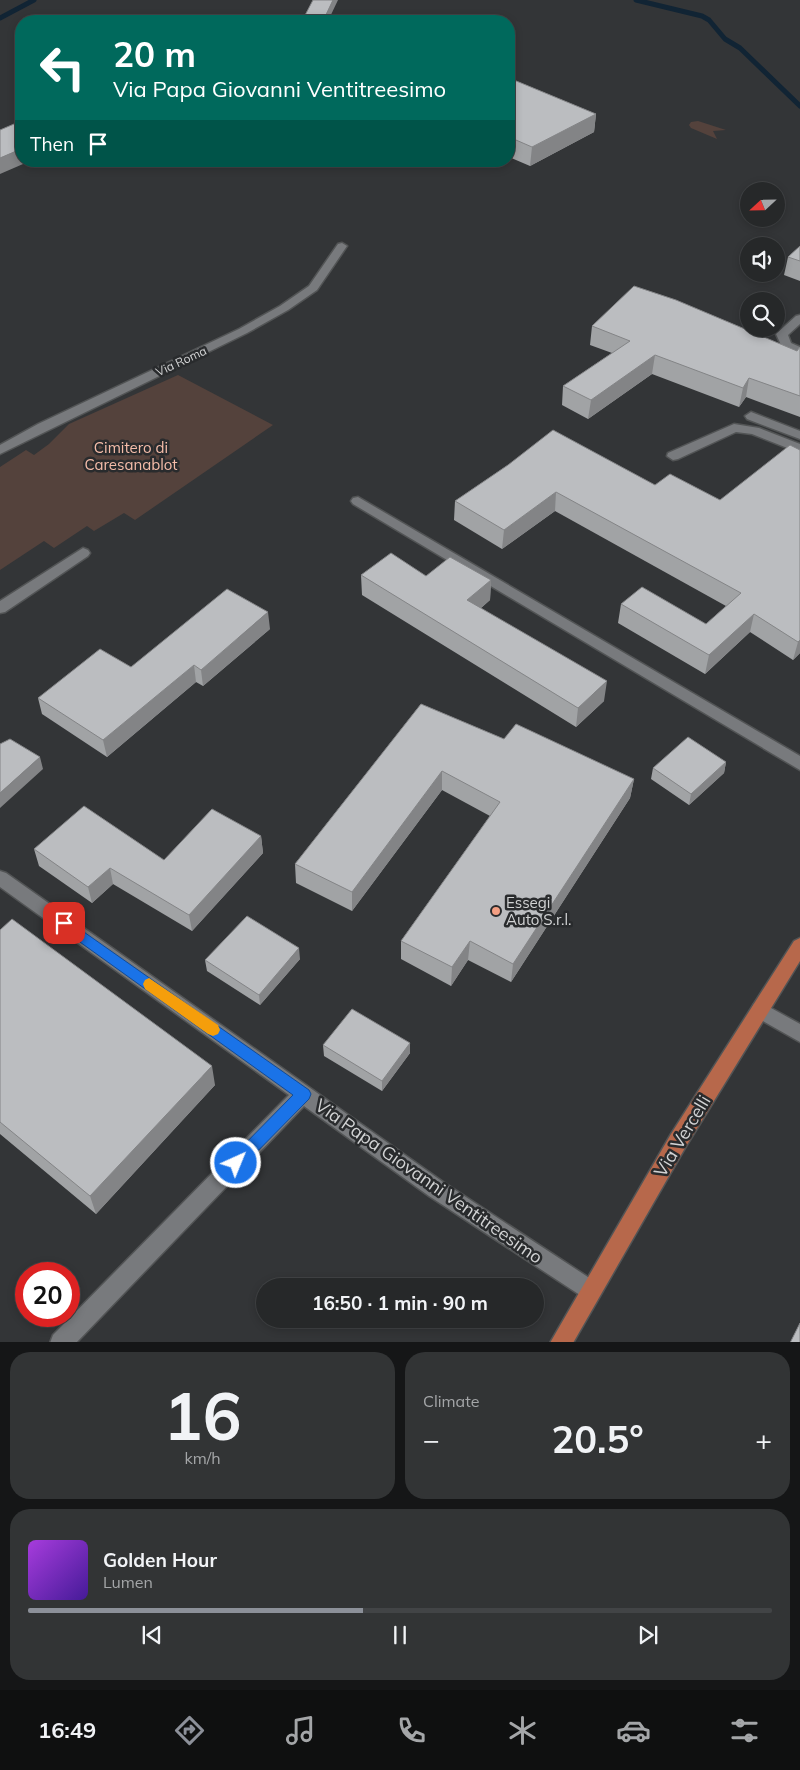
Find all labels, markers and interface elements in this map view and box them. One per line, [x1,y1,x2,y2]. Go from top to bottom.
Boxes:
text: 20 m [113,32,196,76]
icon: left [30,35,95,100]
text: Via Papa Giovanni Ventitreesimo [113,75,446,103]
icon: arrive [84,130,112,158]
text: Then [30,132,74,156]
north arrow [740,182,785,228]
map controls [740,182,785,337]
button: sound [740,237,785,282]
button: search [740,292,785,337]
street label: Via Roma [153,343,209,379]
park label: Cimitero di Caresanablot [84,438,178,474]
place label: Essegi Auto S.r.l. [506,893,571,929]
pin [43,902,85,944]
marker: Essegi Auto S.r.l. [490,905,502,917]
icon: arrive [50,909,78,937]
street label: Via Vercelli [649,1091,715,1181]
street label: Via Papa Giovanni Ventitreesimo [311,1093,547,1269]
position arrow [209,1136,261,1188]
speed limit sign: 20 [15,1262,80,1327]
text: 16:50 · 1 min · 90 m [312,1291,488,1315]
text: 16 [163,1375,242,1456]
text: Climate [423,1391,479,1411]
text: 20.5° [551,1415,644,1463]
text: − [423,1422,440,1457]
text: + [755,1422,772,1457]
text: km/h [184,1448,221,1468]
text: Golden Hour [103,1548,217,1572]
text: Lumen [103,1572,153,1592]
icon: previous [138,1621,166,1649]
icon: pause [386,1621,414,1649]
icon: next [634,1621,662,1649]
icon: directions [172,1713,207,1748]
icon: music [283,1713,318,1748]
icon: phone [394,1713,429,1748]
icon: climate [505,1713,540,1748]
icon: car [616,1713,651,1748]
icon: filters [727,1713,762,1748]
text: 16:49 [38,1716,96,1744]

